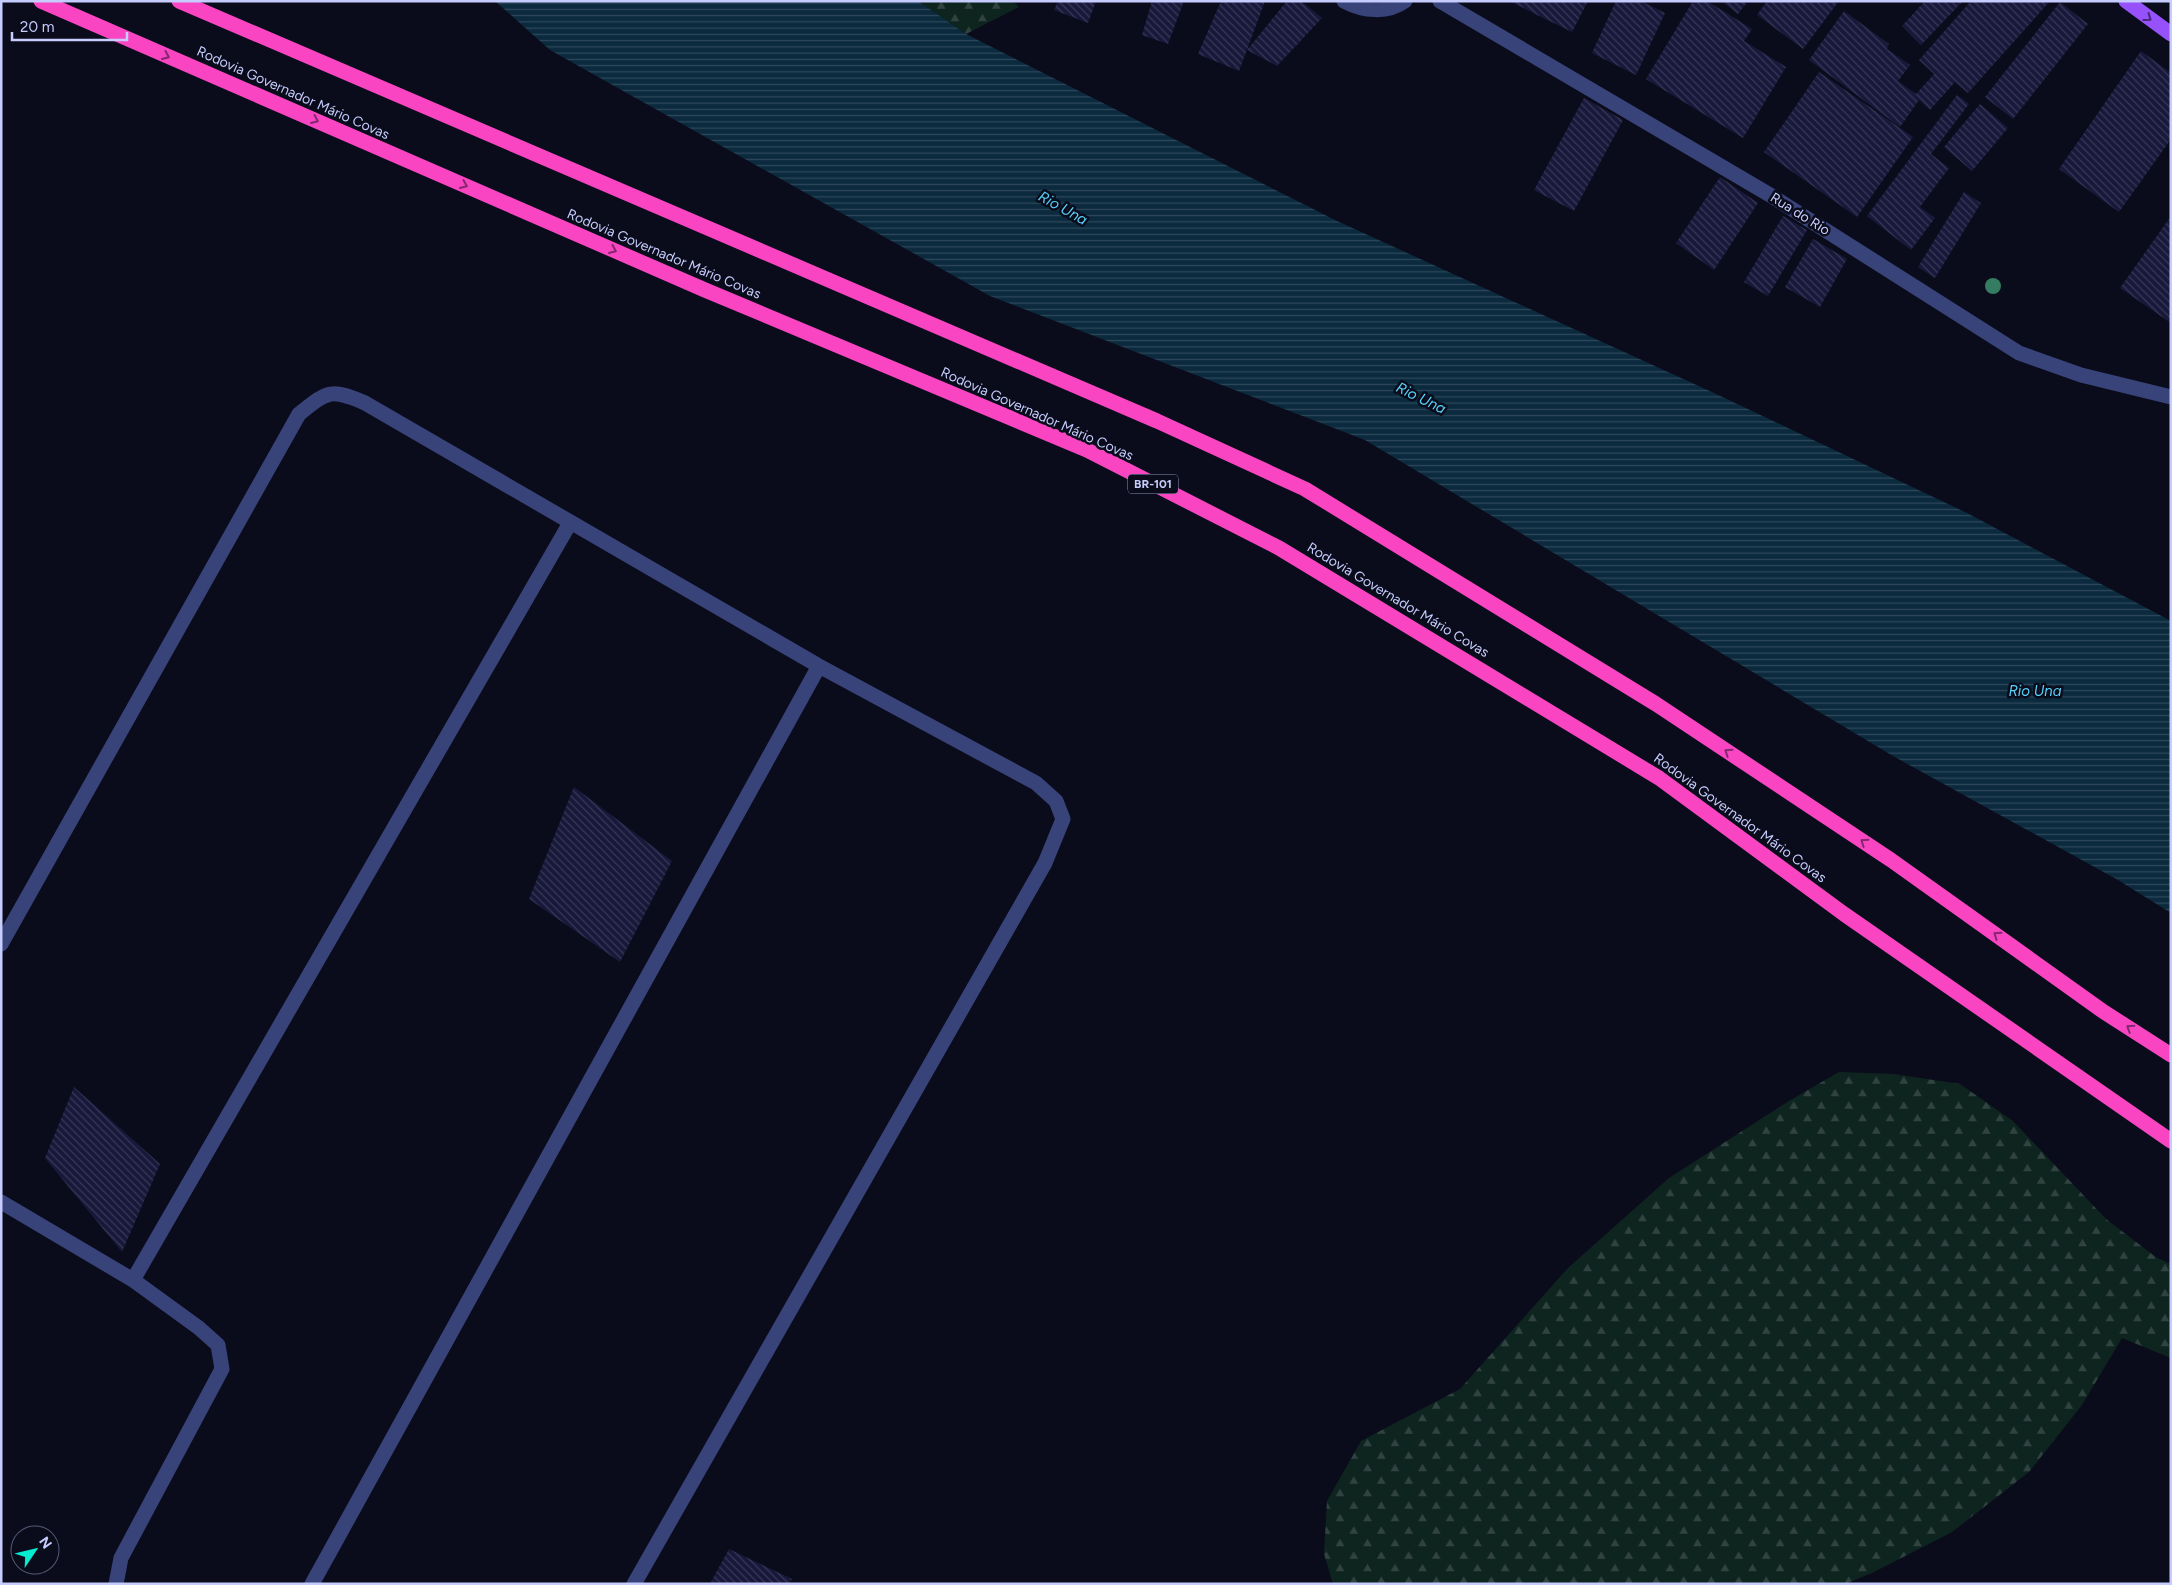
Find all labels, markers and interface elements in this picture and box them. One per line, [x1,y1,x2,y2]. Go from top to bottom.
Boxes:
scale bar [12,10,128,42]
one-way arrow [2142,12,2151,20]
text: 20 m [20,18,54,36]
street label: Rodovia Governador Mário Covas [194,43,392,143]
one-way arrow [161,50,169,60]
one-way arrow [310,115,318,125]
one-way arrow [459,180,467,190]
water label: Rio Una [1035,187,1091,229]
street label: Rua do Rio [1767,189,1833,239]
street label: Rodovia Governador Mário Covas [564,205,764,303]
one-way arrow [608,244,617,255]
street label: Rodovia Governador Mário Covas [938,364,1136,464]
water label: Rio Una [1393,378,1449,418]
road number: BR-101 [1128,474,1178,494]
street label: Rodovia Governador Mário Covas [1304,539,1492,661]
water label: Rio Una [2008,682,2062,700]
one-way arrow [1725,749,1734,758]
street label: Rodovia Governador Mário Covas [1650,750,1830,886]
one-way arrow [1860,839,1869,848]
one-way arrow [1993,932,2003,941]
one-way arrow [2126,1025,2135,1035]
north arrow [10,1525,60,1575]
text: N [35,1534,55,1552]

